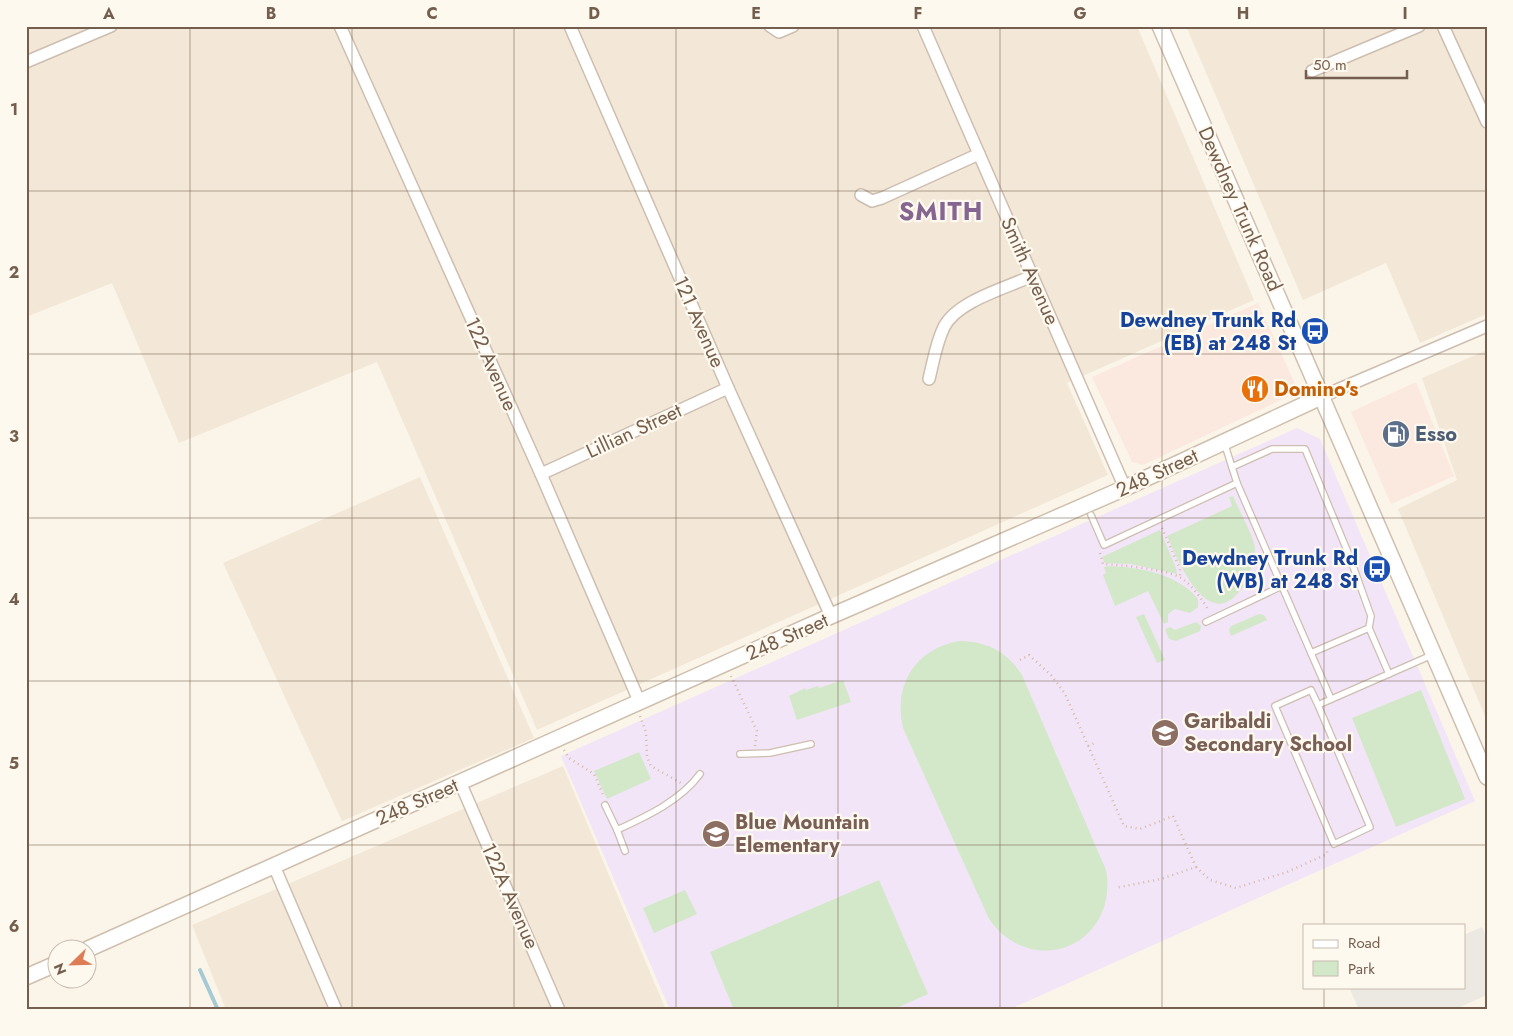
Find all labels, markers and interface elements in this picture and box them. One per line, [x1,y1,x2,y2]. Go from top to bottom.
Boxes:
text: A [102,2,115,25]
text: B [266,2,276,25]
text: C [426,2,438,25]
text: D [588,2,600,25]
text: E [751,2,761,25]
text: F [914,2,922,25]
text: G [1073,2,1087,25]
text: H [1237,2,1249,25]
text: I [1402,2,1408,25]
scale bar [1306,48,1407,80]
text: 50 m [1313,54,1347,76]
text: 1 [10,98,18,121]
street label: Dewdney Trunk Road [1191,122,1289,296]
district label: SMITH [899,193,983,229]
street label: Smith Avenue [993,212,1067,330]
text: 2 [9,261,19,284]
street label: 121 Avenue [666,271,732,373]
place label: Dewdney Trunk Rd (EB) at 248 St [1120,306,1297,358]
street label: 122 Avenue [457,312,525,416]
bus stop icon: Dewdney Trunk Rd (EB) at 248 St [1300,316,1330,346]
restaurant icon: Domino's [1240,374,1270,404]
place label: Domino's [1274,375,1358,404]
street label: Lillian Street [581,396,687,466]
fuel station icon: Esso [1381,419,1411,449]
place label: Esso [1415,420,1457,449]
text: 3 [9,425,19,448]
street label: 248 Street [1111,441,1203,505]
place label: Dewdney Trunk Rd (WB) at 248 St [1182,544,1359,596]
bus stop icon: Dewdney Trunk Rd (WB) at 248 St [1362,554,1392,584]
text: 4 [8,588,20,611]
street label: 248 Street [741,606,833,668]
place label: Garibaldi Secondary School [1184,707,1352,759]
school or university icon: Garibaldi Secondary School [1150,718,1180,748]
text: 5 [9,752,19,775]
street label: 248 Street [371,771,463,833]
place label: Blue Mountain Elementary [735,808,869,860]
school or university icon: Blue Mountain Elementary [701,819,731,849]
street label: 122A Avenue [474,838,546,954]
text: 6 [9,915,19,938]
legend [1303,924,1466,988]
text: Road [1348,932,1380,954]
north arrow [48,938,98,988]
text: Park [1348,958,1375,980]
text: N [49,960,71,978]

